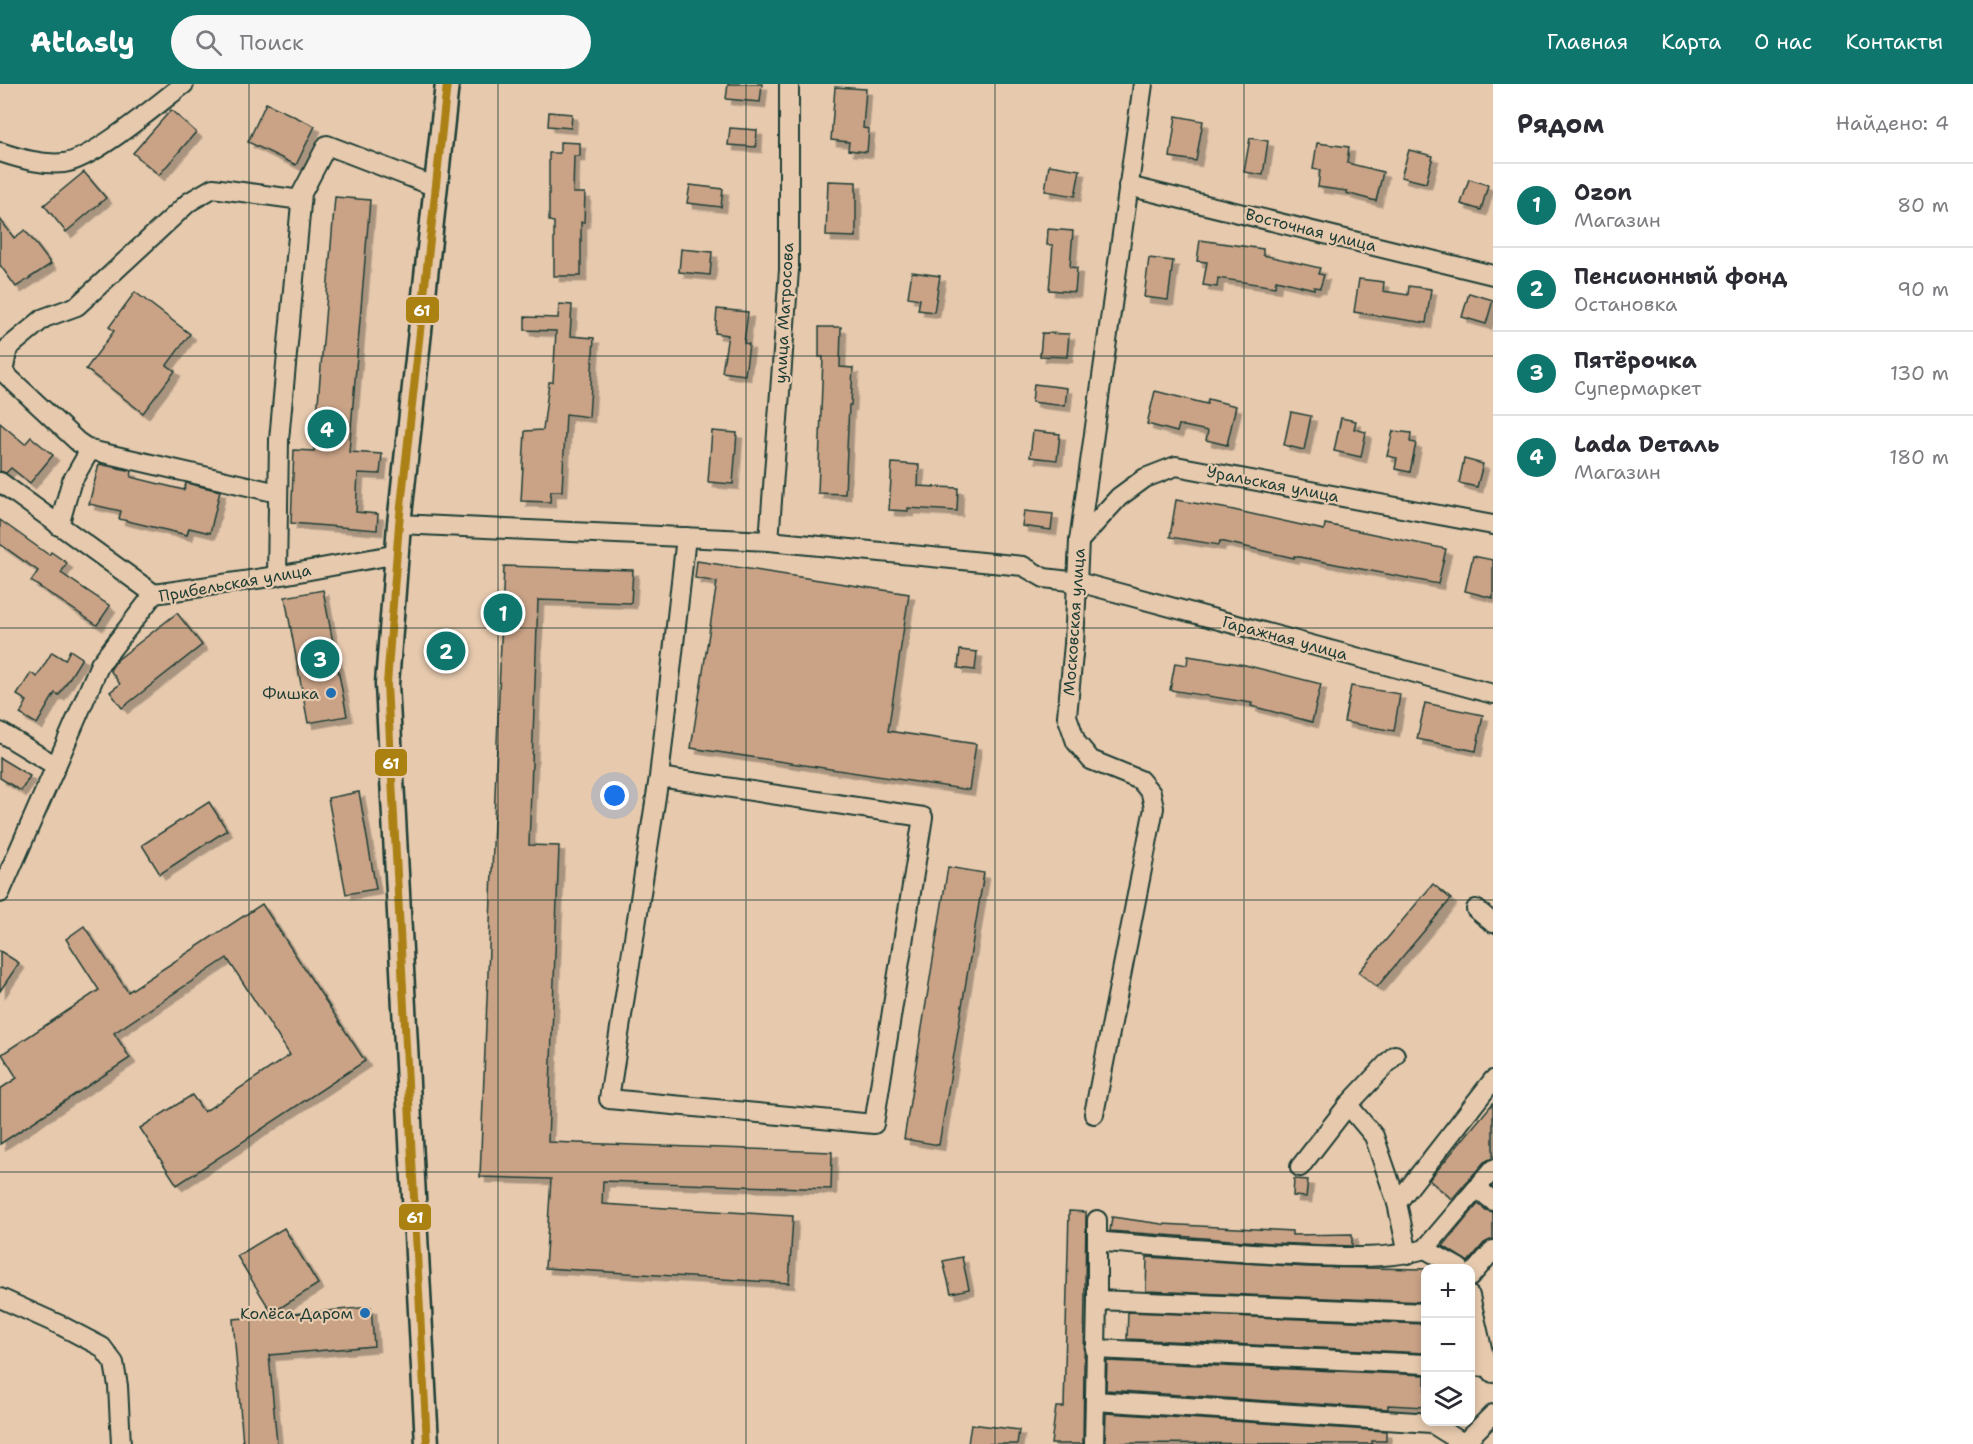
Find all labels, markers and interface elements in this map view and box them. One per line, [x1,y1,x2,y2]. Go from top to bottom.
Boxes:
search box [171,15,591,69]
text: Atlasly [30,23,135,61]
icon: search [192,26,225,59]
text: Поиск [240,28,304,57]
text: Главная [1547,28,1628,56]
text: Карта [1661,28,1721,56]
text: О нас [1754,28,1812,56]
text: Контакты [1845,28,1943,56]
text: Рядом [1517,106,1604,141]
text: Найдено: 4 [1836,110,1949,136]
text: Ozon [1574,178,1632,207]
text: 1 [1532,192,1541,218]
text: 80 m [1897,192,1949,218]
street label: Восточная улица [1243,204,1379,256]
text: Магазин [1574,207,1661,233]
street label: улица Матросова [770,242,798,384]
text: Пенсионный фонд [1574,262,1787,291]
text: 2 [1530,276,1544,302]
text: 90 m [1897,276,1949,302]
text: Остановка [1574,291,1678,317]
line badge: 61 [405,296,440,324]
text: 61 [413,300,431,321]
text: Пятёрочка [1574,346,1697,375]
text: 3 [1530,360,1544,386]
text: 130 m [1890,360,1949,386]
text: Супермаркет [1574,375,1701,401]
pin: 4 [308,406,346,452]
text: Lada Dеталь [1574,430,1719,459]
text: 4 [1530,444,1544,470]
text: 180 m [1889,444,1949,470]
text: Магазин [1574,459,1661,485]
street label: Уральская улица [1205,461,1341,507]
street label: Московская улица [1058,547,1090,696]
street label: Прибельская улица [157,559,313,607]
pin: 1 [484,590,522,636]
street label: Гаражная улица [1220,611,1350,665]
pin: 2 [426,628,466,674]
pin: 3 [300,636,340,682]
place label: Фишка [262,683,319,704]
marker: Фишка [324,686,338,700]
line badge: 61 [374,748,408,777]
text: 61 [382,753,400,774]
your location [600,781,629,810]
line badge: 61 [398,1203,432,1231]
text: 61 [406,1207,424,1228]
map controls [1421,1264,1475,1426]
button: + [1421,1264,1475,1318]
place label: Колёса Даром [240,1303,353,1324]
marker: Колёса Даром [358,1306,372,1320]
button: − [1421,1318,1475,1372]
button: layers [1421,1372,1475,1426]

